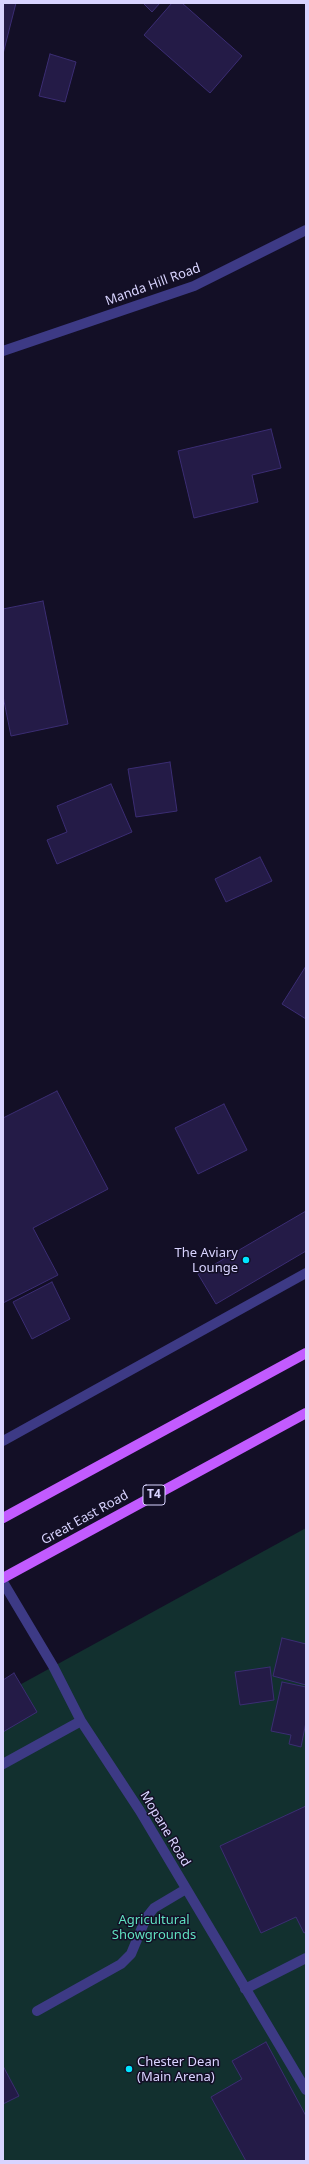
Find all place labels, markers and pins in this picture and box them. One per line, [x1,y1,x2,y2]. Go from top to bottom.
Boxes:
place label: The Aviary Lounge [174,1245,238,1276]
marker: The Aviary Lounge [241,1255,251,1265]
place label: Chester Dean (Main Arena) [137,2054,220,2085]
marker: Chester Dean (Main Arena) [124,2064,134,2074]

